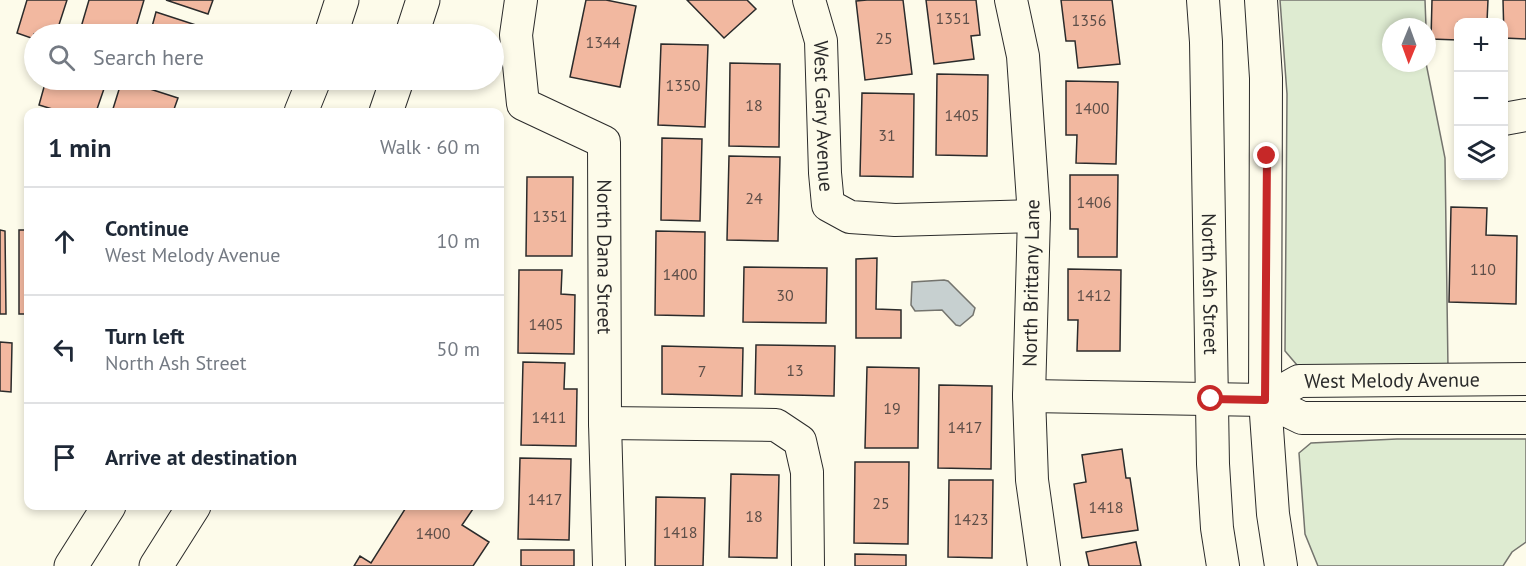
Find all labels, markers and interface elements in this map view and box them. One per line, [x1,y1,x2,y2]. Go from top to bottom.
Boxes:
house number: 1351 [936,8,970,28]
house number: 1356 [1072,10,1106,30]
north arrow [1382,18,1436,72]
map controls [1454,18,1508,180]
button: + [1454,18,1508,72]
search box [24,24,504,90]
house number: 25 [875,28,893,48]
house number: 1344 [586,32,621,52]
street label: West Gary Avenue [808,40,840,193]
icon: search [45,41,78,74]
text: Search here [93,43,204,71]
button: − [1454,72,1508,126]
house number: 1350 [666,75,701,95]
house number: 18 [745,95,763,115]
house number: 1400 [1075,98,1110,118]
house number: 1405 [945,105,979,125]
house number: 31 [878,125,896,145]
button: layers [1454,126,1508,180]
text: 1 min [48,131,111,164]
text: Walk · 60 m [380,134,480,160]
route end [1253,142,1279,168]
street label: North Dana Street [591,179,618,335]
house number: 24 [745,188,763,208]
house number: 1406 [1077,192,1111,212]
street label: North Brittany Lane [1017,199,1045,367]
house number: 1351 [533,206,567,226]
street label: North Ash Street [1196,213,1224,355]
text: Continue [105,214,189,242]
icon: ahead [48,225,81,258]
text: 10 m [437,228,480,254]
text: West Melody Avenue [105,242,280,268]
house number: 110 [1470,259,1496,279]
house number: 1400 [663,264,698,284]
house number: 30 [776,285,794,305]
house number: 1412 [1077,285,1111,305]
house number: 1405 [529,314,563,334]
text: Turn left [105,322,185,350]
icon: left [48,333,81,366]
text: 50 m [437,336,480,362]
text: North Ash Street [105,350,246,376]
house number: 13 [786,360,804,380]
house number: 7 [698,361,706,381]
street label: West Melody Avenue [1304,366,1480,394]
route start [1197,385,1223,411]
house number: 19 [883,398,901,418]
house number: 1411 [532,407,566,427]
house number: 1417 [948,417,982,437]
icon: arrive [48,441,81,474]
text: Arrive at destination [105,443,297,471]
house number: 1417 [528,489,562,509]
house number: 25 [872,493,890,513]
house number: 1418 [1089,497,1123,517]
house number: 18 [745,506,763,526]
house number: 1423 [954,509,988,529]
house number: 1418 [663,522,697,542]
house number: 1400 [416,523,451,543]

